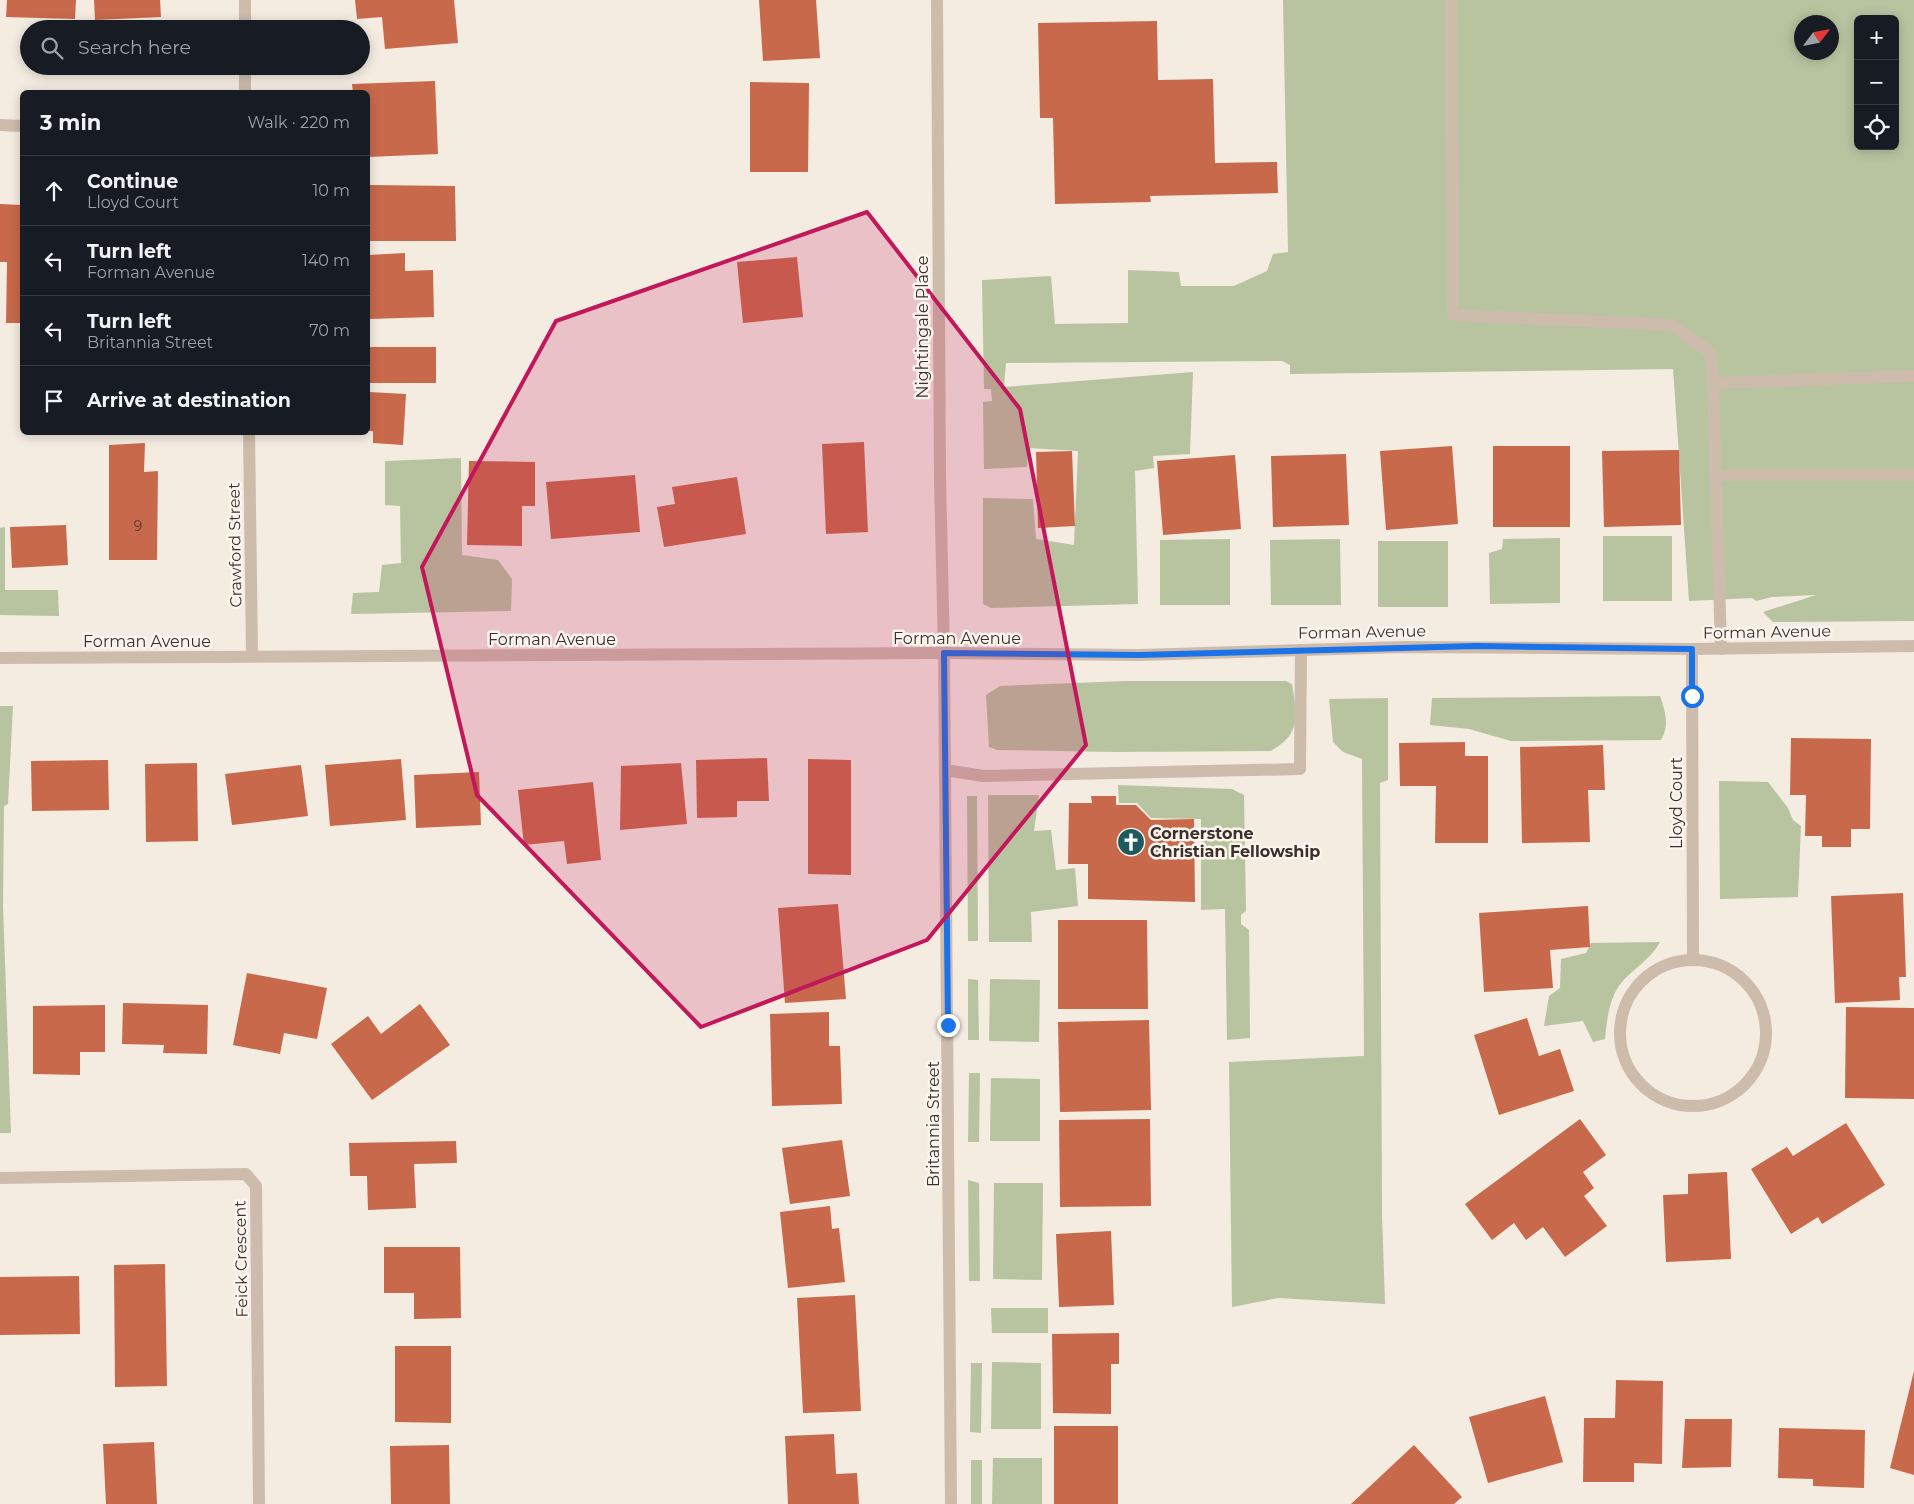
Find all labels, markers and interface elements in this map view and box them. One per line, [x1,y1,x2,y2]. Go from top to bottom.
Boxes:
north arrow [1794,15,1839,60]
map controls [1854,15,1899,150]
button: + [1854,15,1899,60]
search box [20,20,370,75]
icon: search [38,34,66,62]
text: Search here [78,36,191,59]
button: − [1854,60,1899,105]
button: locate [1854,105,1899,150]
text: 3 min [40,110,101,135]
text: Walk · 220 m [247,113,350,132]
text: Continue [87,170,178,193]
icon: ahead [40,177,68,205]
text: 10 m [312,181,350,200]
text: Lloyd Court [87,193,179,212]
text: Turn left [87,240,172,263]
icon: left [40,247,68,275]
text: 140 m [302,251,350,270]
street label: Nightingale Place [913,255,932,399]
text: Forman Avenue [87,263,215,282]
text: Turn left [87,310,172,333]
icon: left [40,317,68,345]
text: 70 m [309,321,350,340]
text: Britannia Street [87,333,213,352]
icon: arrive [40,387,68,415]
text: Arrive at destination [87,389,291,412]
street label: Crawford Street [224,482,246,608]
house number: 9 [134,517,142,535]
street label: Forman Avenue [1298,621,1426,643]
street label: Forman Avenue [1703,621,1831,643]
street label: Forman Avenue [893,629,1021,648]
street label: Forman Avenue [488,630,616,649]
street label: Forman Avenue [83,632,211,651]
route start [1681,685,1704,708]
street label: Lloyd Court [1667,757,1686,849]
place label: Cornerstone Christian Fellowship [1150,824,1320,861]
church icon: Cornerstone Christian Fellowship [1116,827,1146,857]
route end [937,1014,960,1037]
street label: Britannia Street [924,1060,943,1187]
street label: Feick Crescent [230,1200,252,1318]

